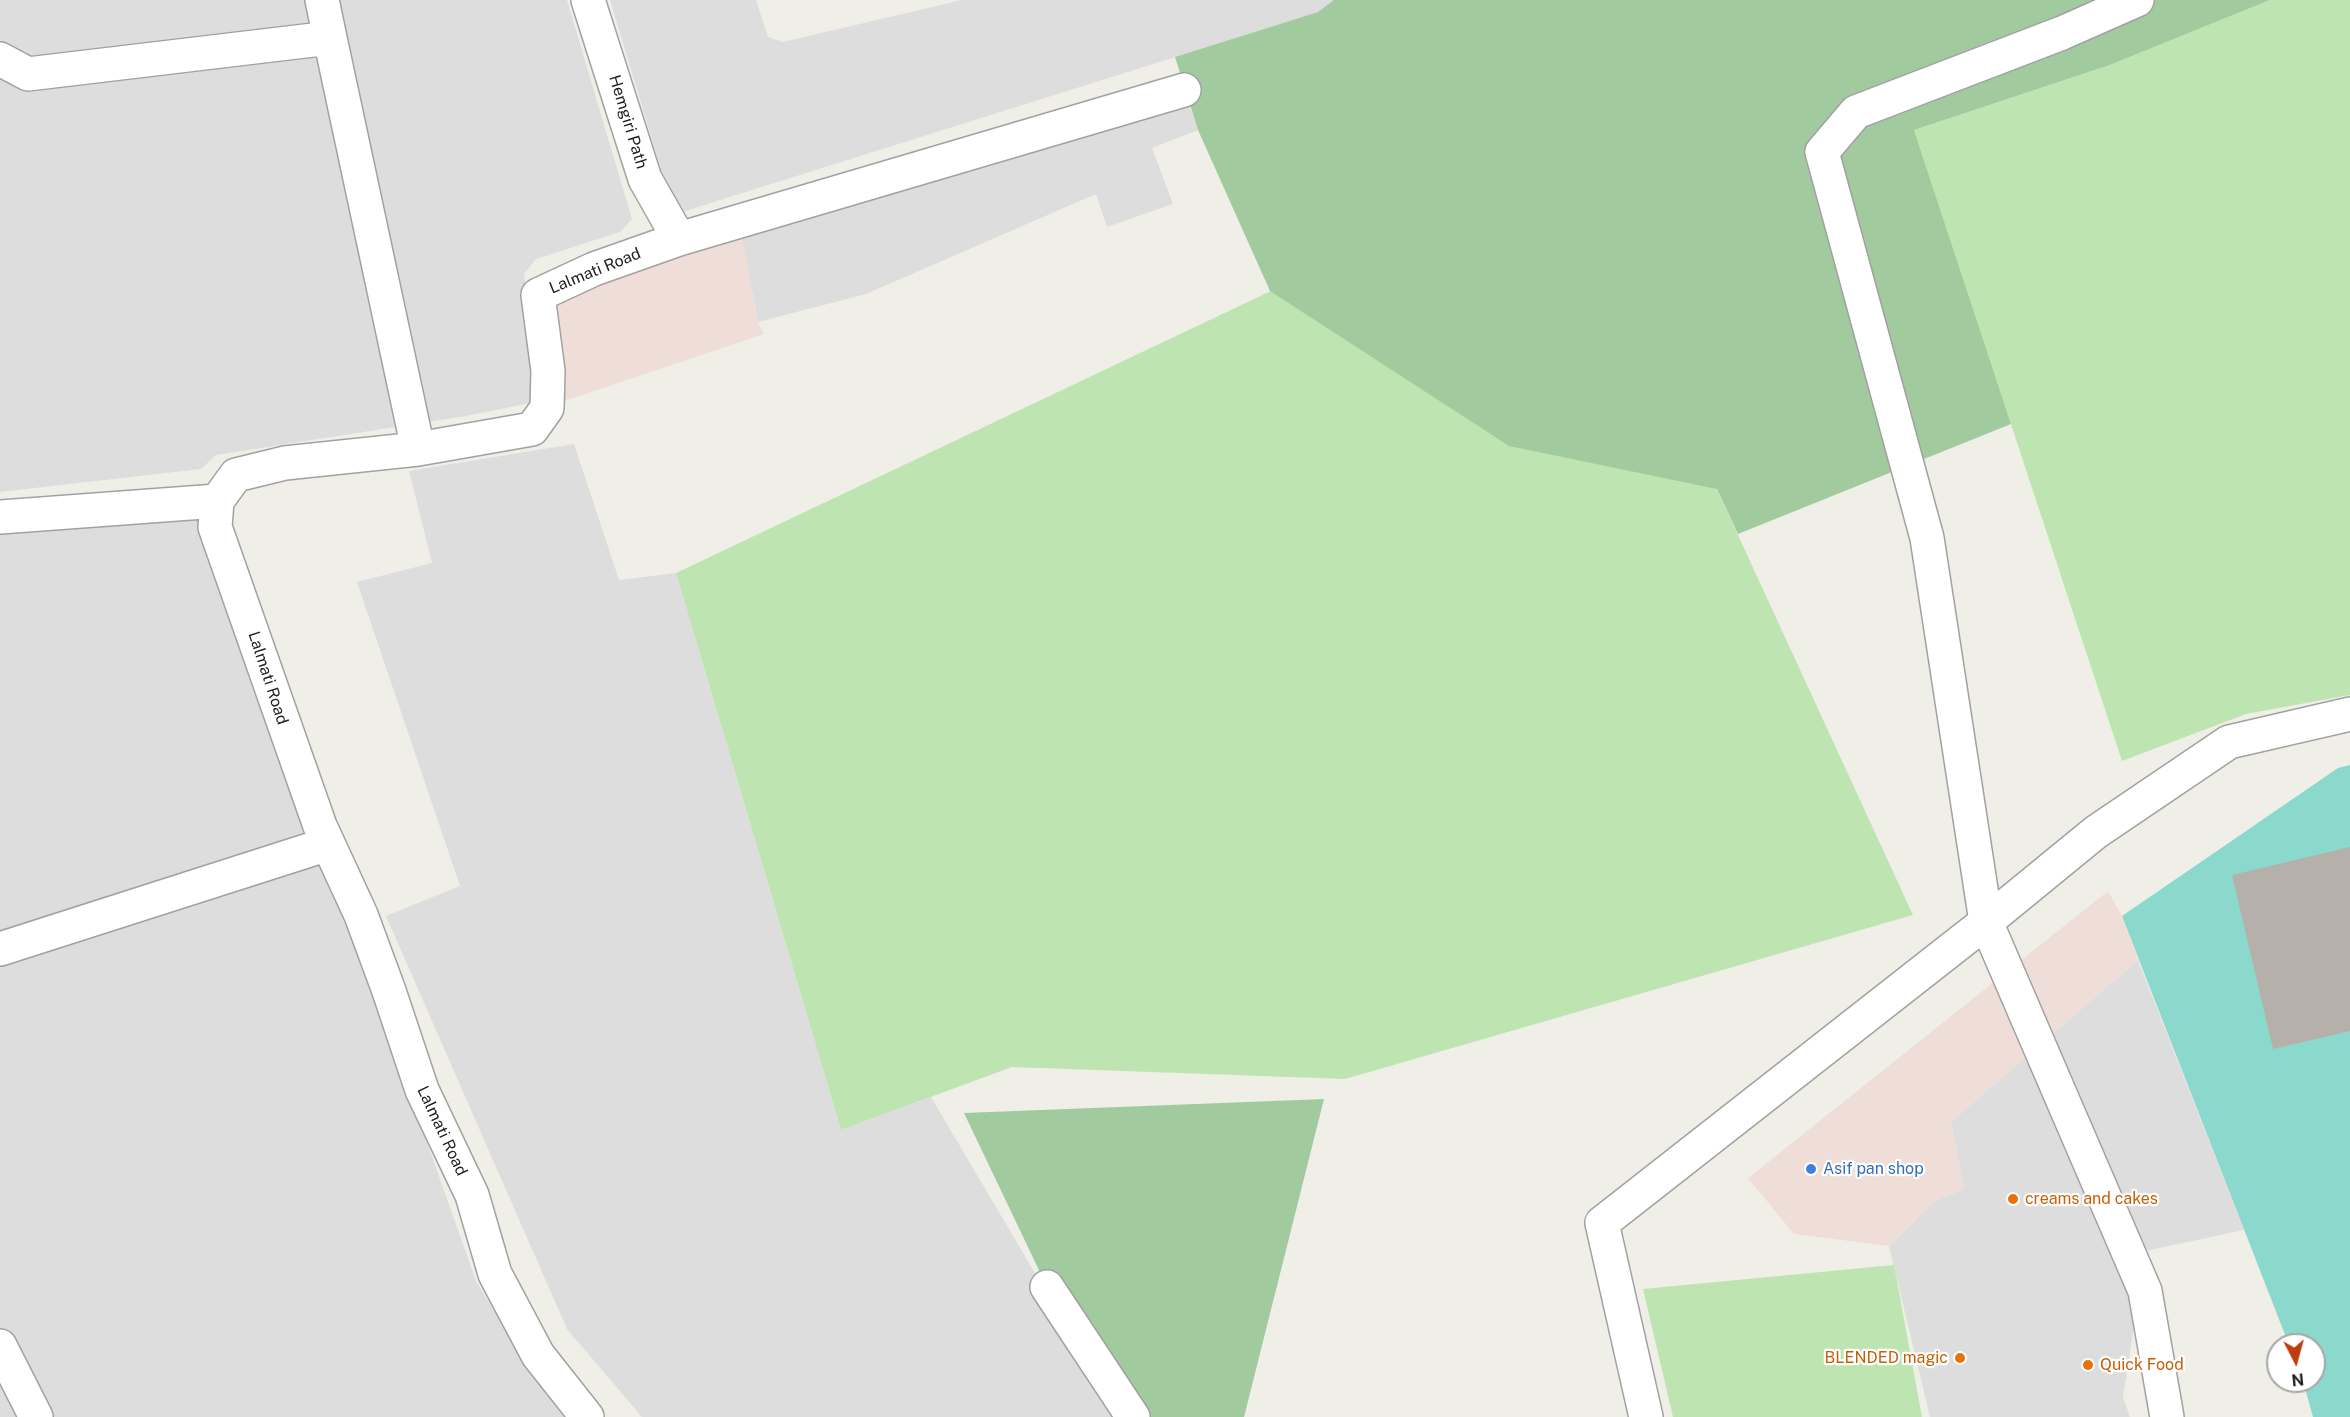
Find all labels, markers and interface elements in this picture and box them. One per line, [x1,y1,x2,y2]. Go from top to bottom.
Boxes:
street label: Hemgiri Path [605,73,651,171]
street label: Lalmati Road [546,244,644,298]
street label: Lalmati Road [244,629,292,727]
street label: Lalmati Road [413,1083,471,1179]
place label: Asif pan shop [1823,1159,1924,1179]
marker: Asif pan shop [1804,1162,1818,1176]
place label: creams and cakes [2025,1189,2158,1209]
marker: creams and cakes [2006,1192,2020,1206]
north arrow [2266,1333,2326,1393]
place label: BLENDED magic [1824,1348,1948,1368]
marker: BLENDED magic [1953,1351,1967,1365]
place label: Quick Food [2100,1355,2184,1375]
marker: Quick Food [2081,1358,2095,1372]
text: N [2291,1369,2305,1390]

